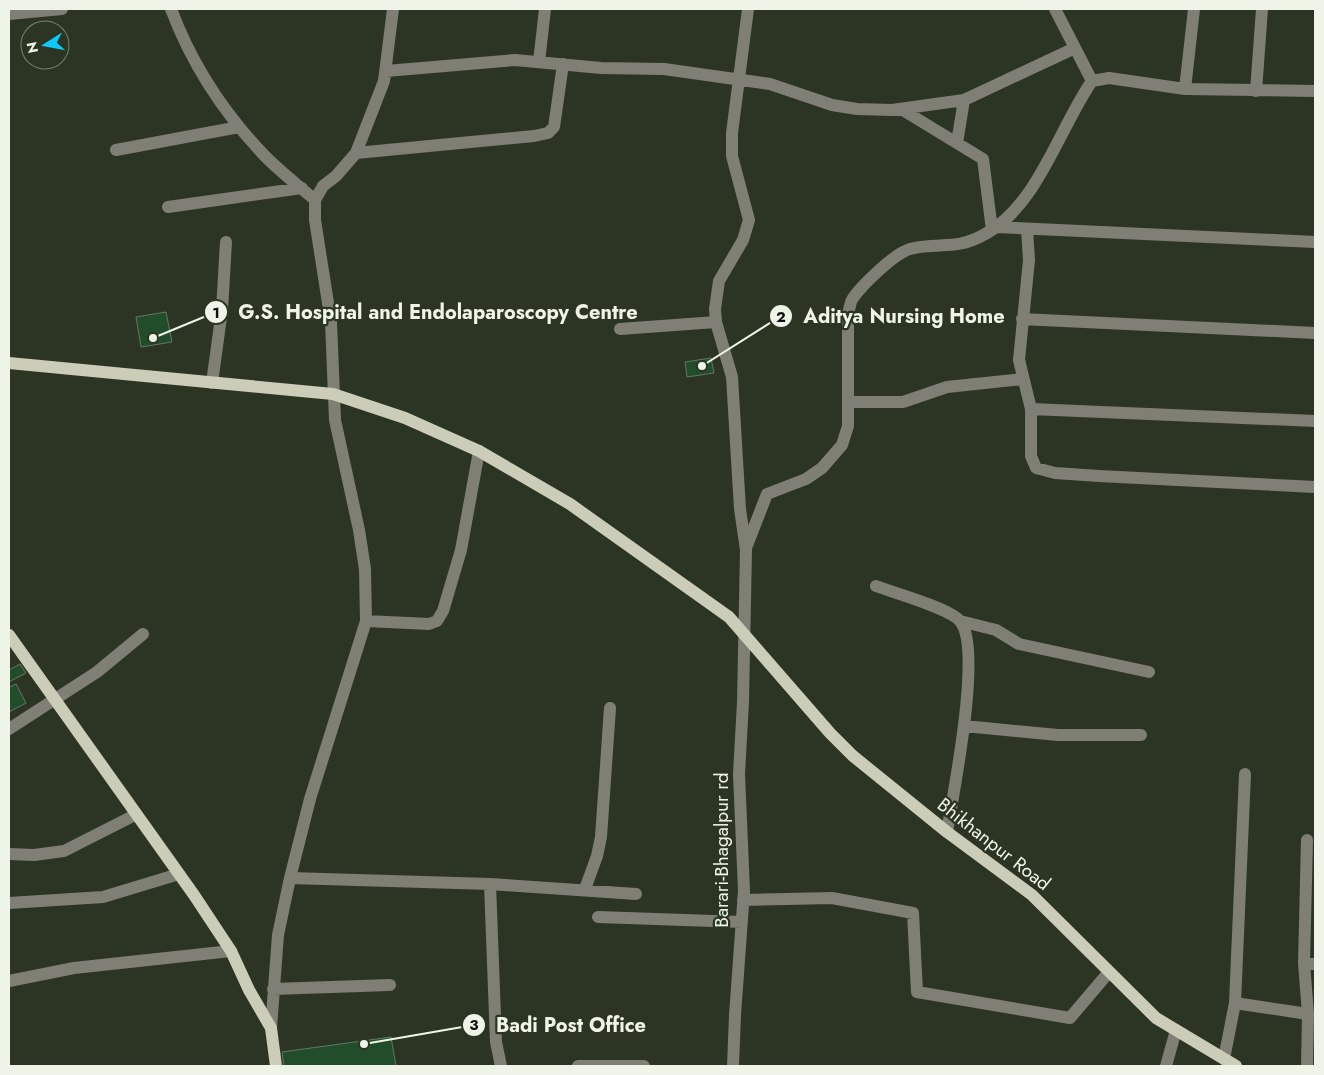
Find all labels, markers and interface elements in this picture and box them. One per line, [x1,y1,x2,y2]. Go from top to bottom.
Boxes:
north arrow [20,20,70,70]
text: N [21,40,43,55]
callout: G.S. Hospital and Endolaparoscopy Centre [204,295,648,330]
text: G.S. Hospital and Endolaparoscopy Centre [238,298,638,327]
callout: Aditya Nursing Home [768,299,1015,334]
text: 1 [212,302,220,324]
text: Aditya Nursing Home [802,302,1005,331]
text: 2 [776,306,786,328]
street label: Barari-Bhagalpur rd [708,772,735,928]
street label: Bhikhanpur Road [932,791,1056,897]
callout: Badi Post Office [461,1007,656,1042]
text: Badi Post Office [496,1011,646,1040]
text: 3 [469,1014,479,1036]

